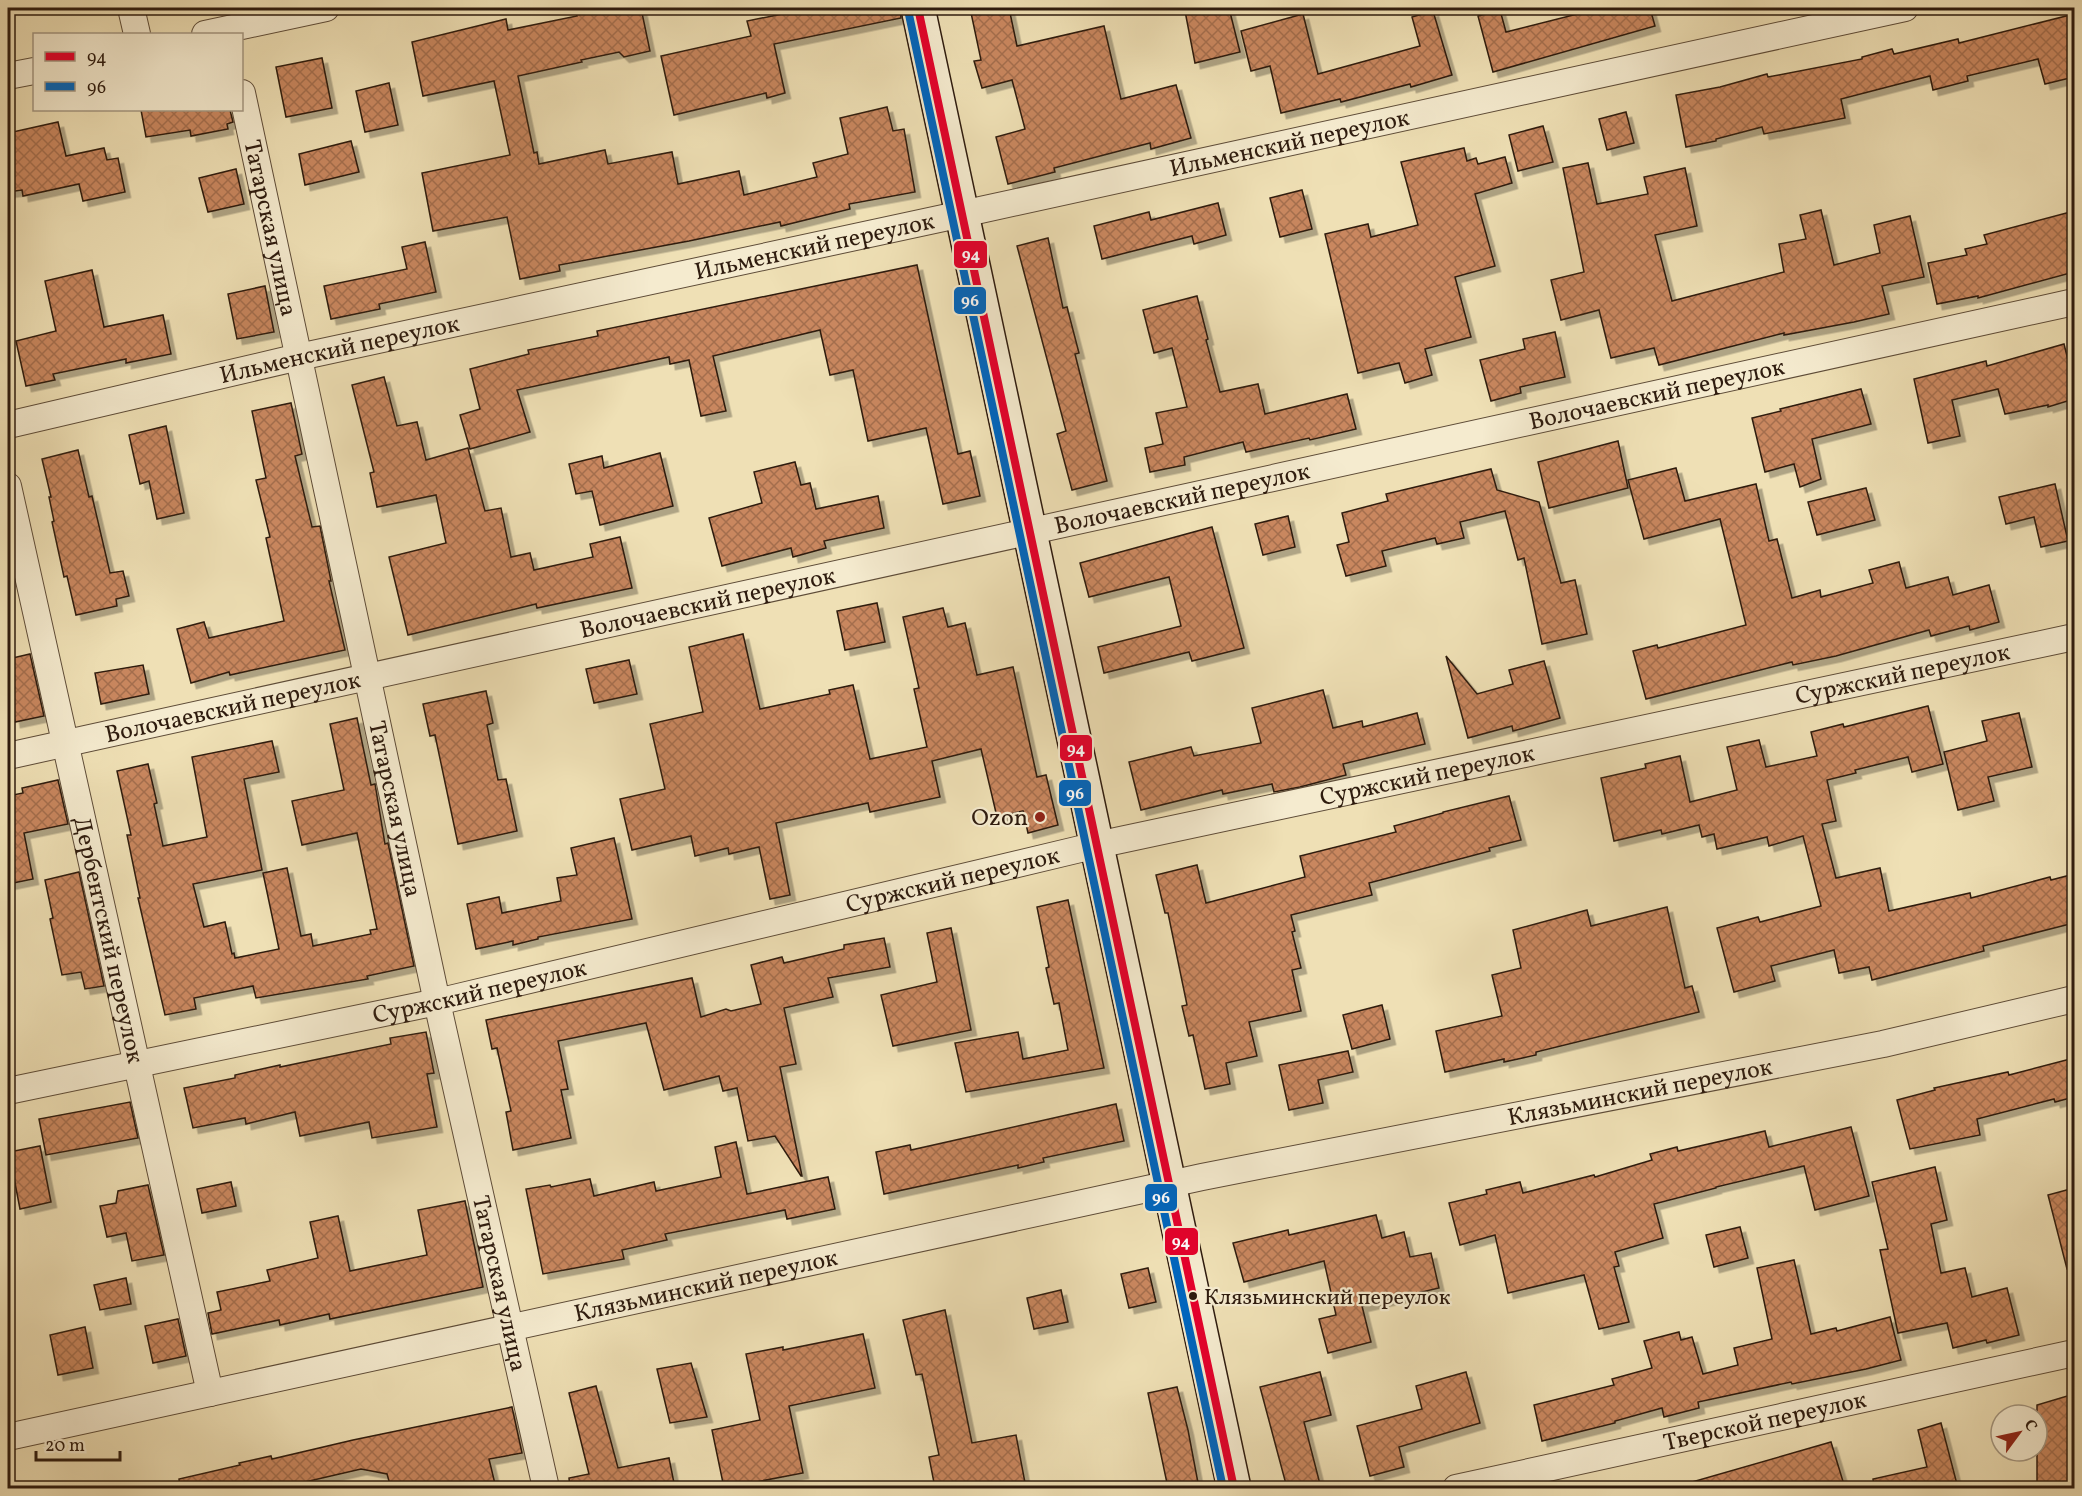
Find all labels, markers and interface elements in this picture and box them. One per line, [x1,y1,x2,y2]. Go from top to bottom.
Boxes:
legend [33,33,243,111]
text: 94 [87,46,107,71]
text: 96 [87,76,106,101]
street label: Ильменский переулок [1167,102,1413,187]
street label: Татарская улица [234,137,304,320]
street label: Ильменский переулок [692,205,938,290]
line badge: 94 [953,240,988,269]
text: 94 [962,245,980,267]
line badge: 96 [953,286,987,315]
text: 96 [961,291,979,313]
street label: Ильменский переулок [217,308,463,394]
street label: Волочаевский переулок [1526,351,1788,440]
street label: Волочаевский переулок [1051,455,1314,545]
street label: Волочаевский переулок [577,560,839,649]
street label: Суржский переулок [1792,636,2013,715]
street label: Волочаевский переулок [102,664,364,753]
street label: Татарская улица [358,718,429,900]
line badge: 94 [1059,734,1093,762]
street label: Суржский переулок [1317,737,1538,816]
text: 94 [1067,739,1085,761]
line badge: 96 [1058,779,1092,807]
text: 96 [1066,784,1084,806]
place label: Ozon [971,802,1028,836]
marker: Ozon [1033,810,1047,824]
street label: Дербентский переулок [63,814,151,1067]
street label: Суржский переулок [843,839,1063,923]
street label: Суржский переулок [370,952,591,1034]
street label: Клязьминский переулок [1505,1051,1776,1136]
line badge: 96 [1144,1183,1178,1212]
text: 96 [1152,1188,1170,1210]
street label: Татарская улица [462,1192,534,1375]
line badge: 94 [1164,1227,1199,1256]
text: 94 [1172,1232,1190,1254]
street label: Клязьминский переулок [571,1242,841,1332]
place label: Клязьминский переулок [1204,1283,1451,1314]
marker: Клязьминский переулок [1187,1290,1199,1302]
street label: Тверской переулок [1660,1384,1870,1461]
north arrow [1989,1403,2049,1463]
text: С [2018,1416,2042,1436]
scale bar [36,1424,120,1462]
text: 20 m [45,1434,85,1459]

